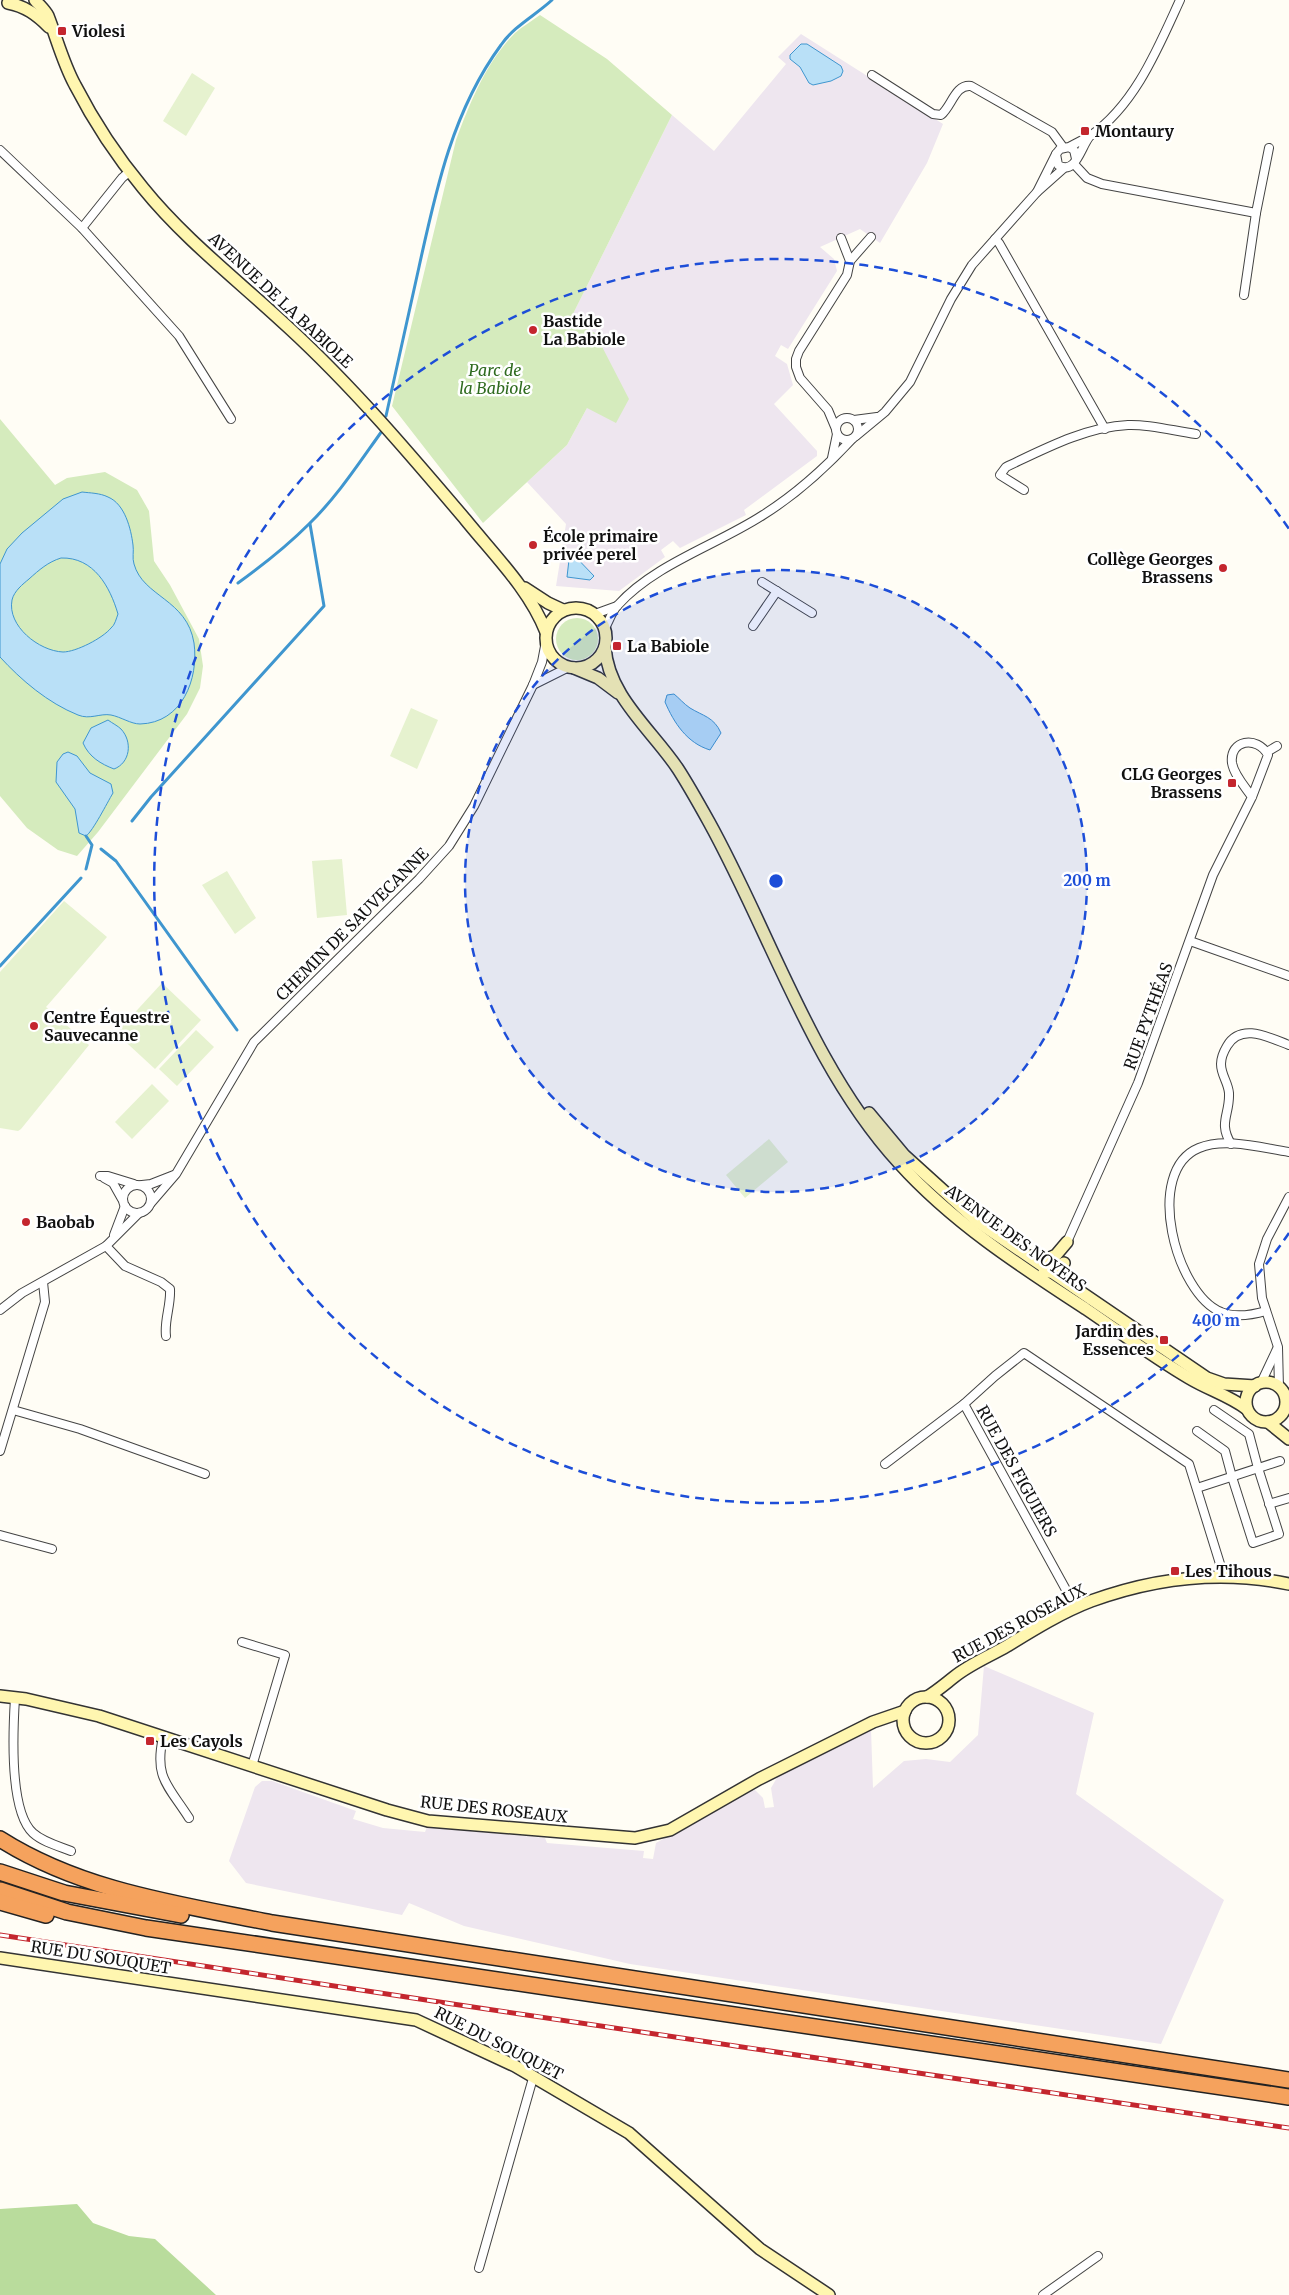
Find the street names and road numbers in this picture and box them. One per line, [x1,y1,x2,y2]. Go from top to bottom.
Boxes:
street label: AVENUE DE LA BABIOLE [204,227,358,373]
street label: CHEMIN DE SAUVECANNE [271,843,433,1005]
street label: RUE PYTHÉAS [1119,960,1177,1072]
street label: AVENUE DES NOYERS [941,1180,1090,1296]
street label: RUE DES FIGUIERS [973,1402,1061,1540]
street label: RUE DES ROSEAUX [949,1579,1089,1667]
street label: RUE DES ROSEAUX [419,1791,569,1827]
street label: RUE DU SOUQUET [29,1936,173,1978]
street label: RUE DU SOUQUET [431,2002,567,2084]

